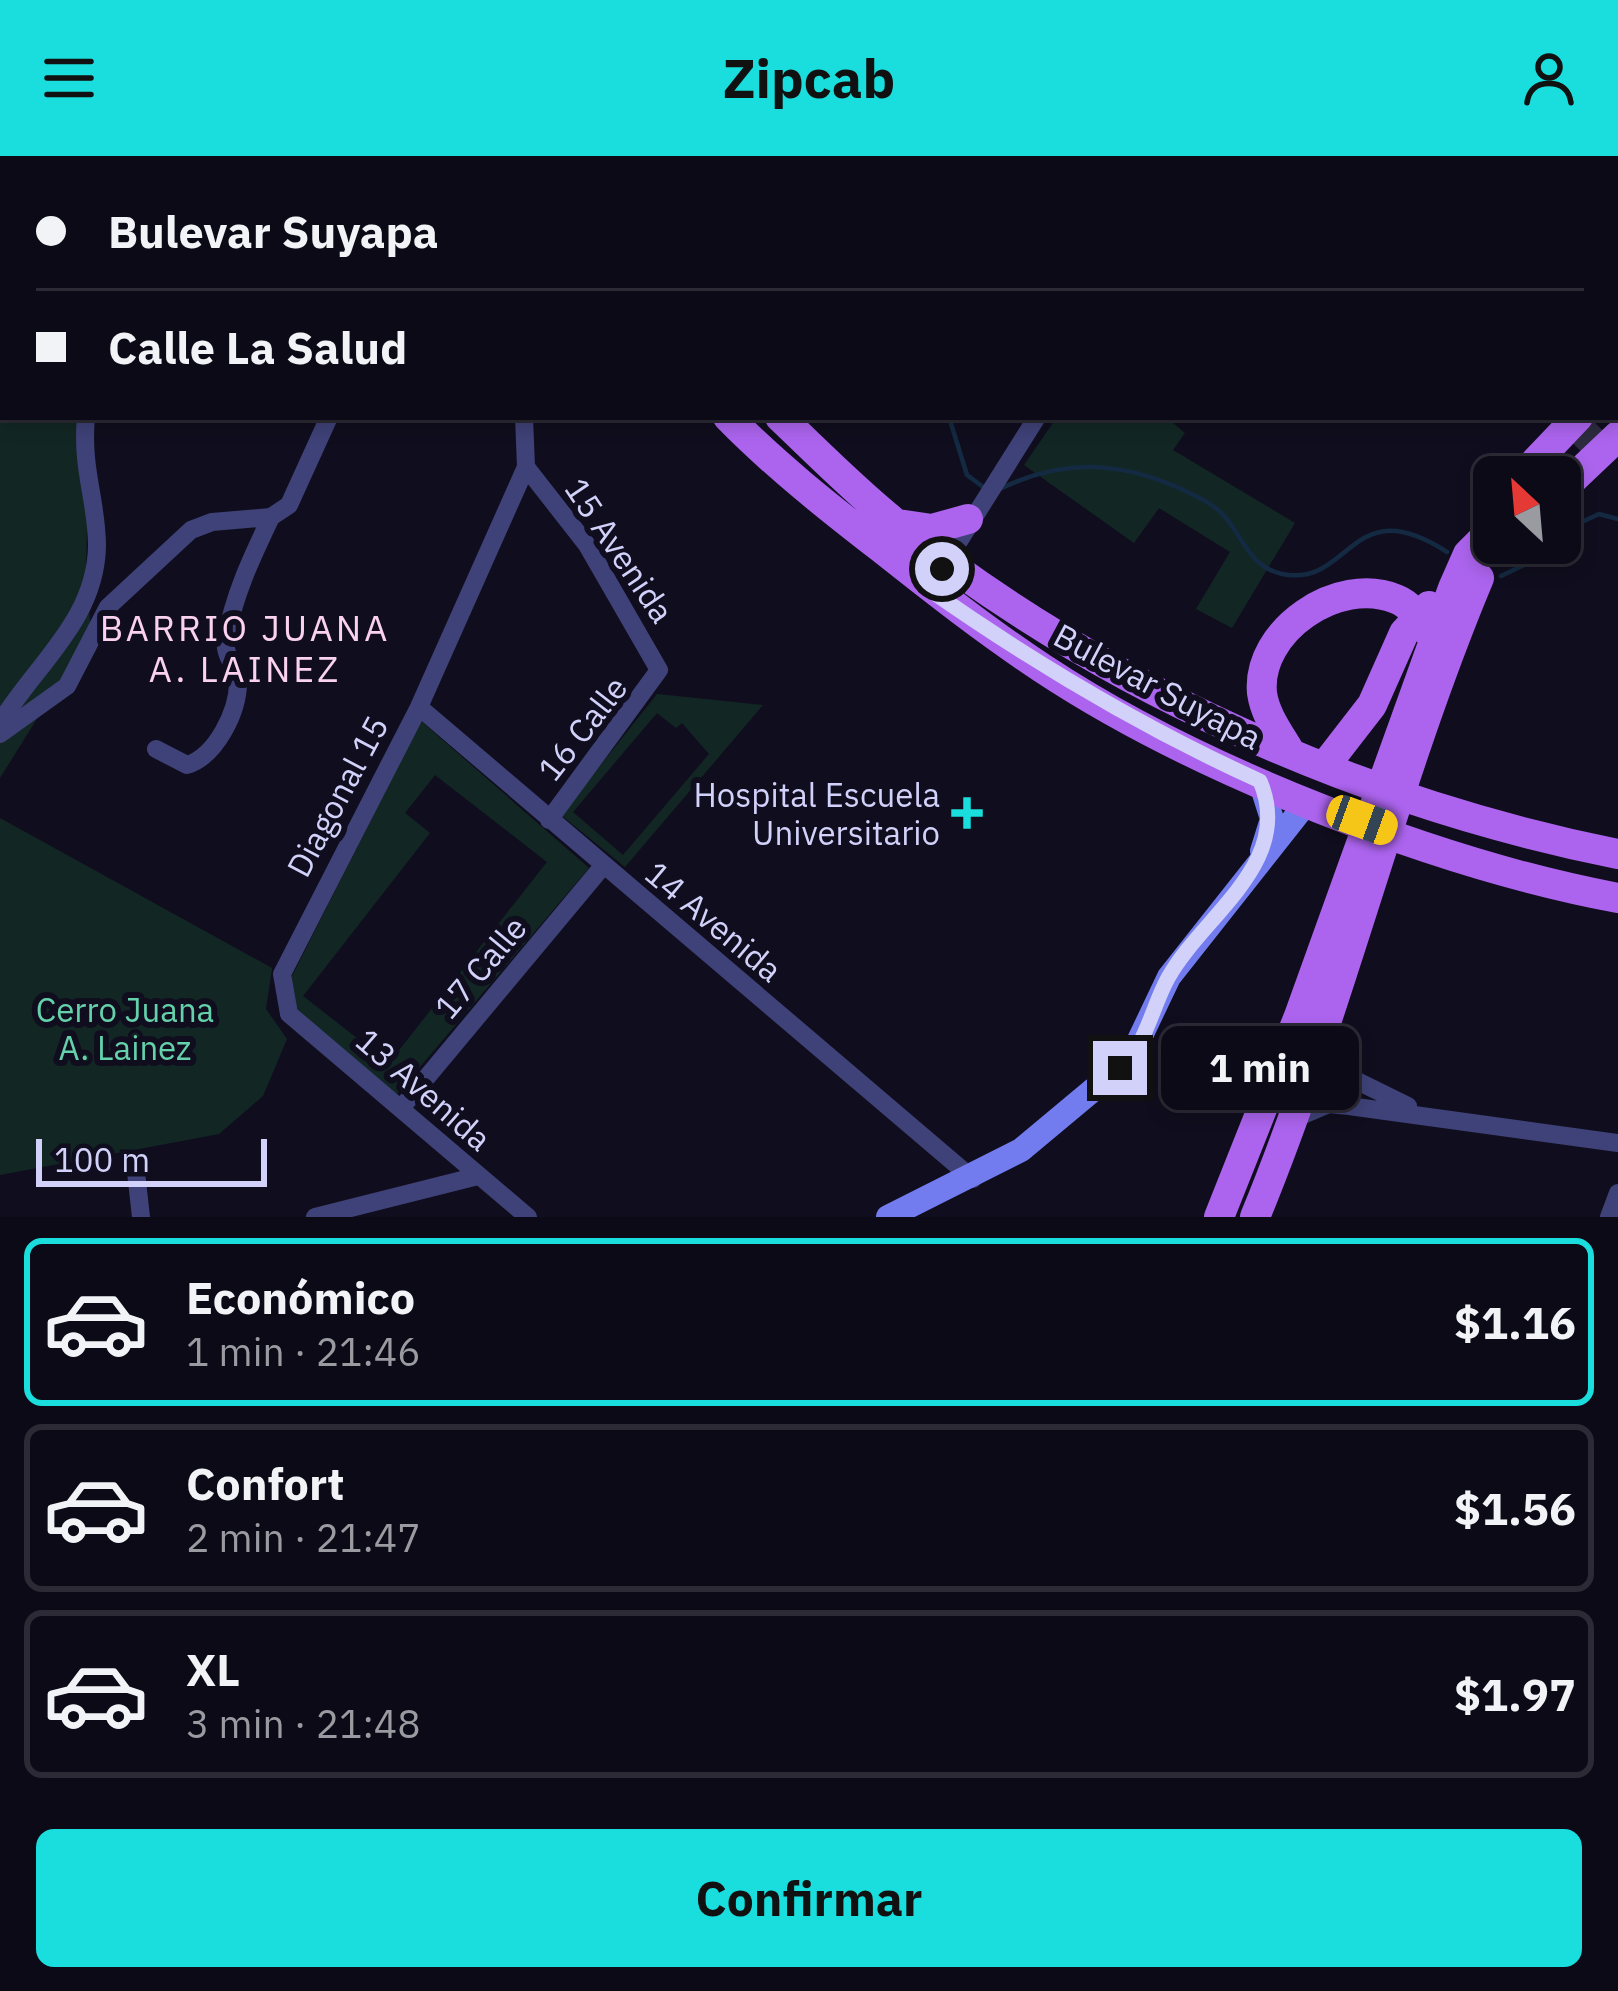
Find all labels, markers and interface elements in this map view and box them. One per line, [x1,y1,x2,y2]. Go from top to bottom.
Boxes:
text: Zipcab [723,43,895,113]
icon: menu [36,45,102,111]
icon: person [1516,45,1582,111]
text: Bulevar Suyapa [108,202,438,260]
text: Calle La Salud [108,318,407,376]
north arrow [1473,456,1581,564]
map controls [1473,456,1581,564]
street label: 15 Avenida [556,469,684,631]
route start [915,542,969,596]
district label: BARRIO JUANA A. LAINEZ [100,604,390,692]
street label: Bulevar Suyapa [1047,613,1269,759]
street label: 16 Calle [528,667,636,789]
street label: Diagonal 15 [277,708,397,884]
place label: Hospital Escuela Universitario [693,773,940,854]
car [1322,791,1402,849]
marker: Hospital Escuela Universitario [951,797,983,829]
street label: 14 Avenida [637,851,791,991]
street label: 17 Calle [425,907,535,1027]
park label: Cerro Juana A. Lainez [36,988,214,1069]
street label: 13 Avenida [347,1018,501,1160]
callout: 1 min [1162,1026,1360,1110]
route end [1093,1041,1147,1095]
text: 1 min [1209,1042,1311,1093]
scale bar [36,1133,267,1186]
text: 100 m [54,1138,150,1181]
icon: car [42,1268,150,1376]
text: Económico [186,1268,415,1326]
text: $1.16 [1454,1293,1576,1351]
text: 1 min · 21:46 [186,1326,421,1377]
icon: car [42,1454,150,1562]
text: Confort [186,1454,345,1512]
text: $1.56 [1454,1479,1576,1537]
text: 2 min · 21:47 [186,1512,421,1563]
icon: car [42,1640,150,1748]
text: XL [186,1640,240,1698]
text: $1.97 [1454,1665,1576,1723]
text: 3 min · 21:48 [186,1698,421,1749]
button: Confirmar [36,1829,1582,1967]

